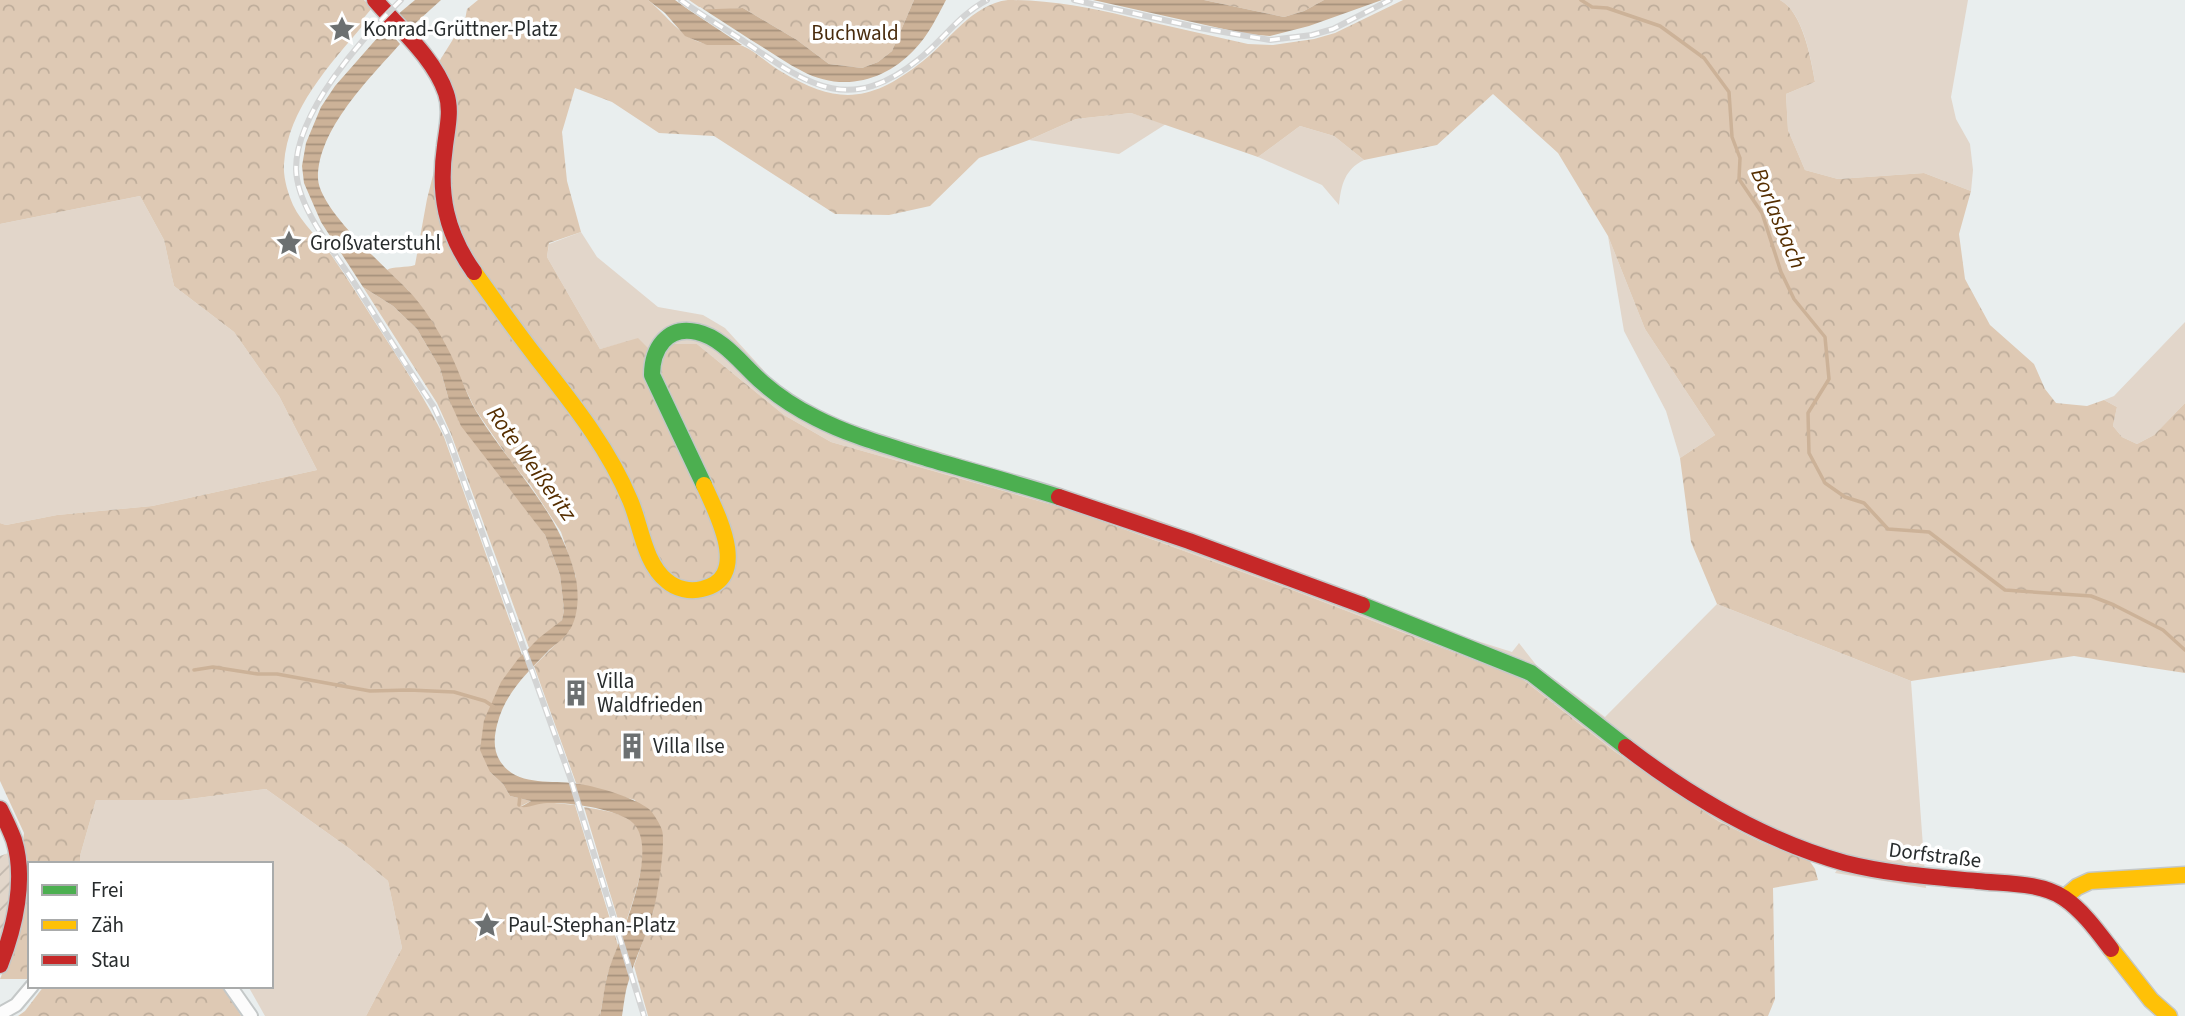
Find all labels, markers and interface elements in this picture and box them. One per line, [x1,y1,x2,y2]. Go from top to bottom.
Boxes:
place icon: Konrad-Grüttner-Platz [327,14,357,44]
place label: Konrad-Grüttner-Platz [363,14,558,44]
park label: Buchwald [811,18,899,48]
water label: Borlasbach [1742,163,1815,274]
place icon: Großvaterstuhl [274,228,304,258]
place label: Großvaterstuhl [310,228,441,258]
water label: Rote Weißeritz [479,399,585,528]
place label: Villa Waldfrieden [597,666,703,720]
building icon: Villa Waldfrieden [561,678,591,708]
building icon: Villa Ilse [617,731,647,761]
place label: Villa Ilse [653,731,725,761]
street label: Dorfstraße [1887,834,1983,876]
legend [28,862,273,988]
text: Frei [91,875,124,905]
text: Zäh [91,910,124,940]
place icon: Paul-Stephan-Platz [472,910,502,940]
place label: Paul-Stephan-Platz [508,910,676,940]
text: Stau [91,945,130,975]

